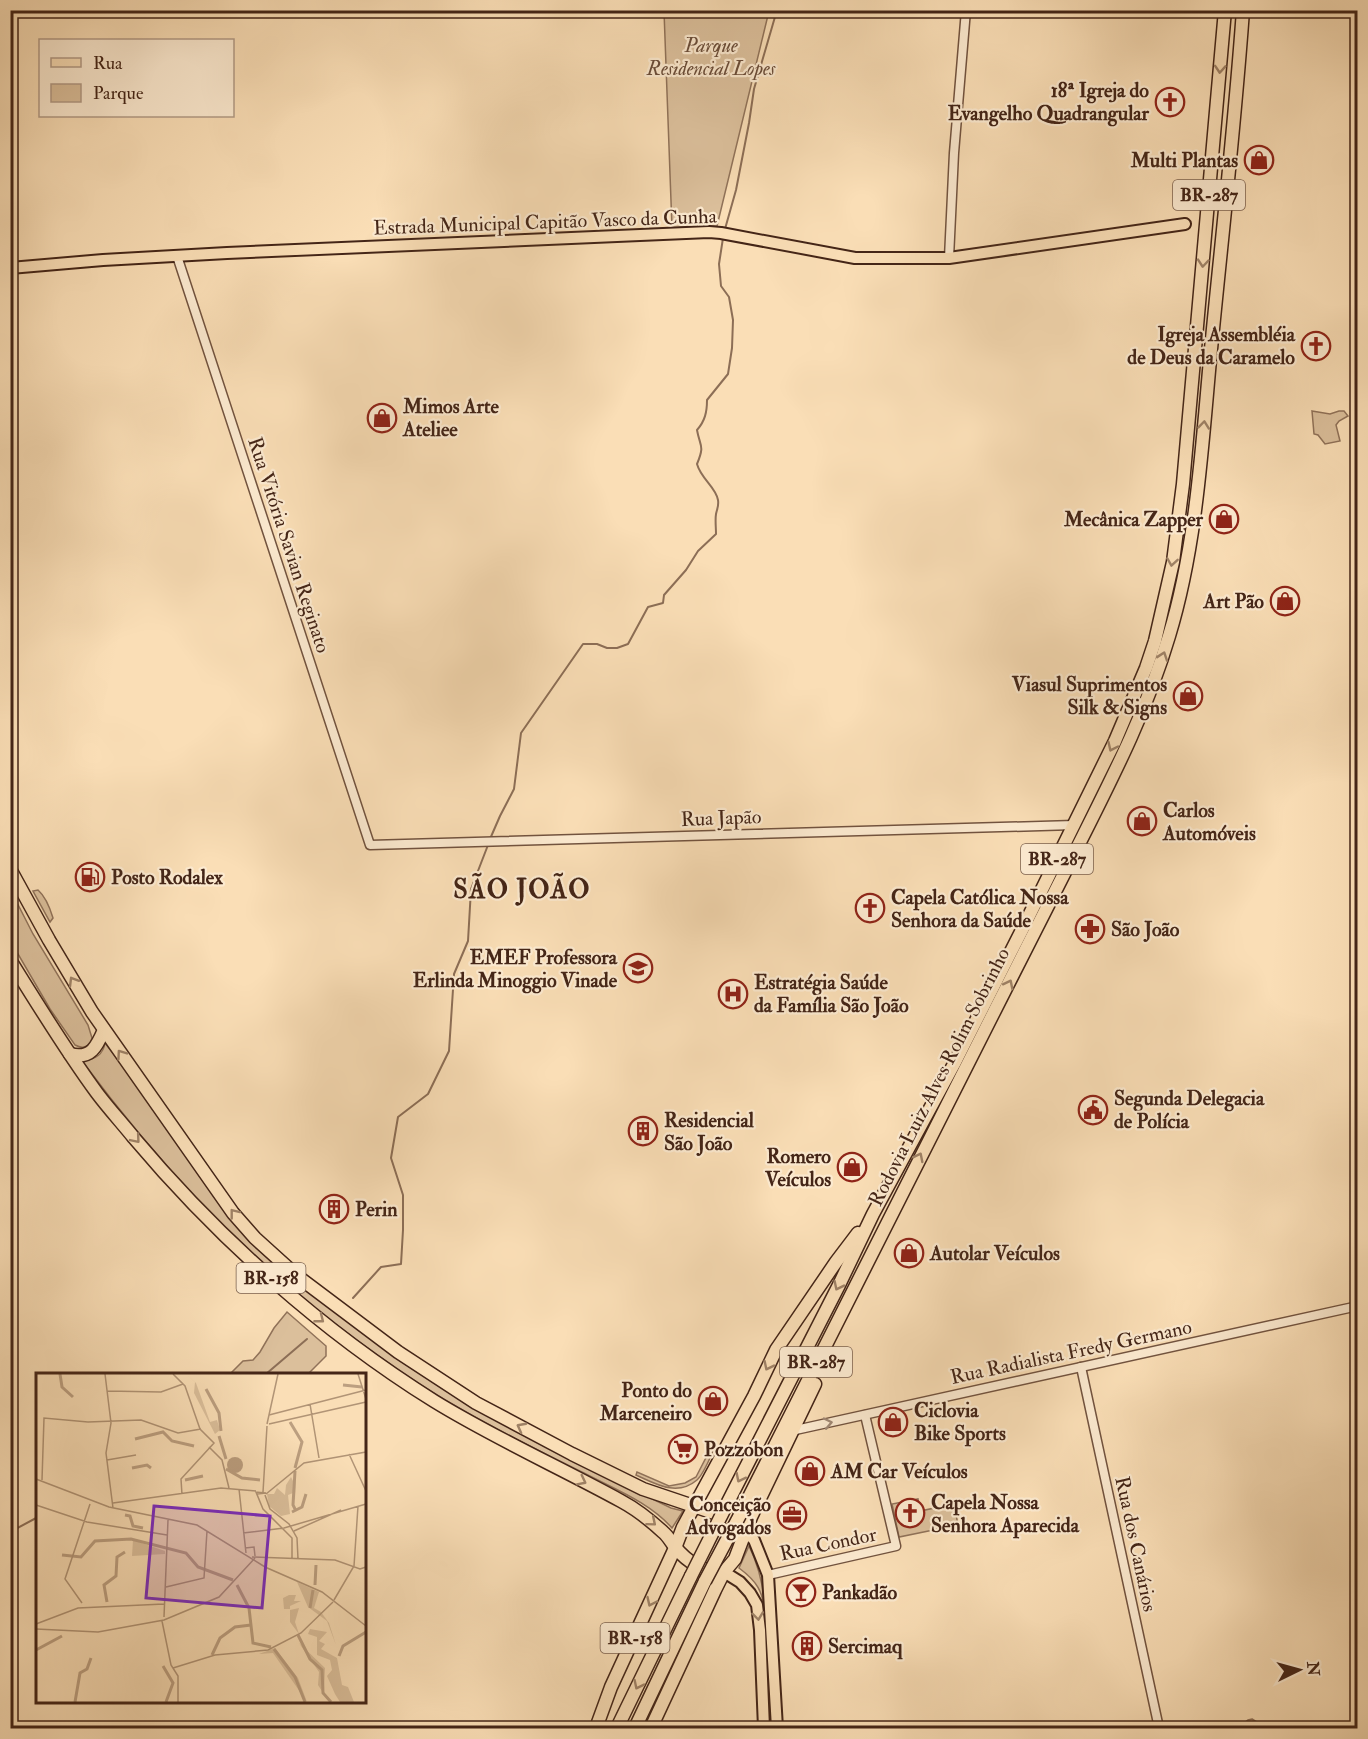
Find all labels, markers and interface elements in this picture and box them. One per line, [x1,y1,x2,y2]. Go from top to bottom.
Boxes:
park label: Parque Residencial Lopes [646,33,776,81]
legend [39,39,234,117]
text: Rua [93,52,123,75]
one-way arrow [1214,64,1227,73]
place label: 18ª Igreja do Evangelho Quadrangular [948,78,1150,127]
text: Parque [93,82,144,105]
church icon: 18ª Igreja do Evangelho Quadrangular [1154,86,1186,118]
shop icon: Multi Plantas [1243,144,1275,176]
place label: Multi Plantas [1130,148,1238,173]
road number: BR-287 [1173,180,1245,210]
street label: Estrada Municipal Capitão Vasco da Cunha [373,203,718,241]
one-way arrow [1197,258,1210,268]
place label: Igreja Assembléia de Deus da Caramelo [1127,322,1296,370]
church icon: Igreja Assembléia de Deus da Caramelo [1300,330,1332,362]
place label: Mimos Arte Ateliee [402,394,499,442]
shop icon: Mimos Arte Ateliee [366,402,398,434]
one-way arrow [1197,420,1210,430]
street label: Rua Vitória Savian Reginato [242,434,336,656]
shop icon: Mecânica Zapper [1208,503,1240,535]
place label: Mecânica Zapper [1063,507,1204,533]
one-way arrow [1166,557,1179,567]
shop icon: Art Pão [1269,585,1301,617]
place label: Art Pão [1203,589,1264,614]
one-way arrow [1155,651,1168,662]
place label: Viasul Suprimentos Silk & Signs [1011,672,1167,721]
shop icon: Viasul Suprimentos Silk & Signs [1172,680,1204,712]
one-way arrow [1107,741,1119,752]
place label: Carlos Automóveis [1162,798,1256,846]
street label: Rua Japão [680,804,762,833]
shop icon: Carlos Automóveis [1126,805,1158,837]
road number: BR-287 [1021,844,1093,874]
fuel station icon: Posto Rodalex [74,861,106,893]
place label: Posto Rodalex [111,865,223,890]
district label: SÃO JOÃO [453,872,591,906]
place label: Capela Católica Nossa Senhora da Saúde [891,885,1069,933]
church icon: Capela Católica Nossa Senhora da Saúde [854,892,886,924]
pharmacy icon: São João [1074,913,1106,945]
place label: São João [1111,917,1180,942]
street label: Rodovia Luiz Alves Rolim Sobrinho [863,944,1015,1210]
place label: EMEF Professora Erlinda Minoggio Vinade [413,945,618,994]
school or university icon: EMEF Professora Erlinda Minoggio Vinade [622,952,654,984]
place label: Estratégia Saúde da Família São João [754,970,909,1018]
one-way arrow [68,977,80,987]
hospital icon: Estratégia Saúde da Família São João [717,978,749,1010]
one-way arrow [1001,980,1013,991]
one-way arrow [117,1050,128,1061]
place label: Segunda Delegacia de Polícia [1114,1086,1265,1134]
public building icon: Segunda Delegacia de Polícia [1077,1094,1109,1126]
place label: Residencial São João [664,1108,755,1156]
building icon: Residencial São João [627,1115,659,1147]
one-way arrow [129,1132,140,1143]
place label: Romero Veículos [764,1144,831,1192]
shop icon: Romero Veículos [836,1151,868,1183]
one-way arrow [911,1153,923,1164]
building icon: Perin [318,1193,350,1225]
place label: Perin [355,1197,398,1222]
one-way arrow [231,1209,242,1220]
shop icon: Autolar Veículos [893,1237,925,1269]
place label: Autolar Veículos [929,1241,1060,1266]
road number: BR-158 [236,1263,306,1293]
one-way arrow [834,1279,846,1290]
one-way arrow [313,1312,324,1323]
street label: Rua Radialista Fredy Germano [948,1314,1194,1390]
road number: BR-287 [780,1347,852,1377]
one-way arrow [764,1359,776,1370]
inset map [36,1373,366,1703]
place label: Ponto do Marceneiro [599,1378,692,1426]
shop icon: Ponto do Marceneiro [697,1385,729,1417]
place label: Ciclovia Bike Sports [914,1398,1006,1447]
shop icon: Ciclovia Bike Sports [877,1406,909,1438]
one-way arrow [823,1417,833,1430]
one-way arrow [516,1423,527,1434]
supermarket icon: Pozzobon [667,1433,699,1465]
place label: Pozzobon [704,1437,784,1462]
shop icon: AM Car Veículos [794,1455,826,1487]
place label: AM Car Veículos [830,1459,968,1484]
one-way arrow [736,1472,748,1483]
one-way arrow [576,1474,587,1485]
street label: Rua dos Canários [1109,1474,1163,1614]
place label: Capela Nossa Senhora Aparecida [931,1490,1080,1539]
place label: Conceição Advogados [685,1492,771,1541]
church icon: Capela Nossa Senhora Aparecida [894,1497,926,1529]
office icon: Conceição Advogados [776,1499,808,1531]
one-way arrow [645,1515,656,1526]
street label: Rua Condor [777,1521,879,1566]
bar icon: Pankadão [785,1576,817,1608]
place label: Pankadão [822,1580,897,1605]
one-way arrow [646,1595,658,1606]
one-way arrow [752,1611,764,1620]
road number: BR-158 [600,1623,670,1653]
building icon: Sercimaq [791,1630,823,1662]
place label: Sercimaq [828,1634,903,1660]
north arrow [1269,1640,1329,1700]
text: N [1302,1660,1324,1677]
one-way arrow [634,1679,646,1690]

